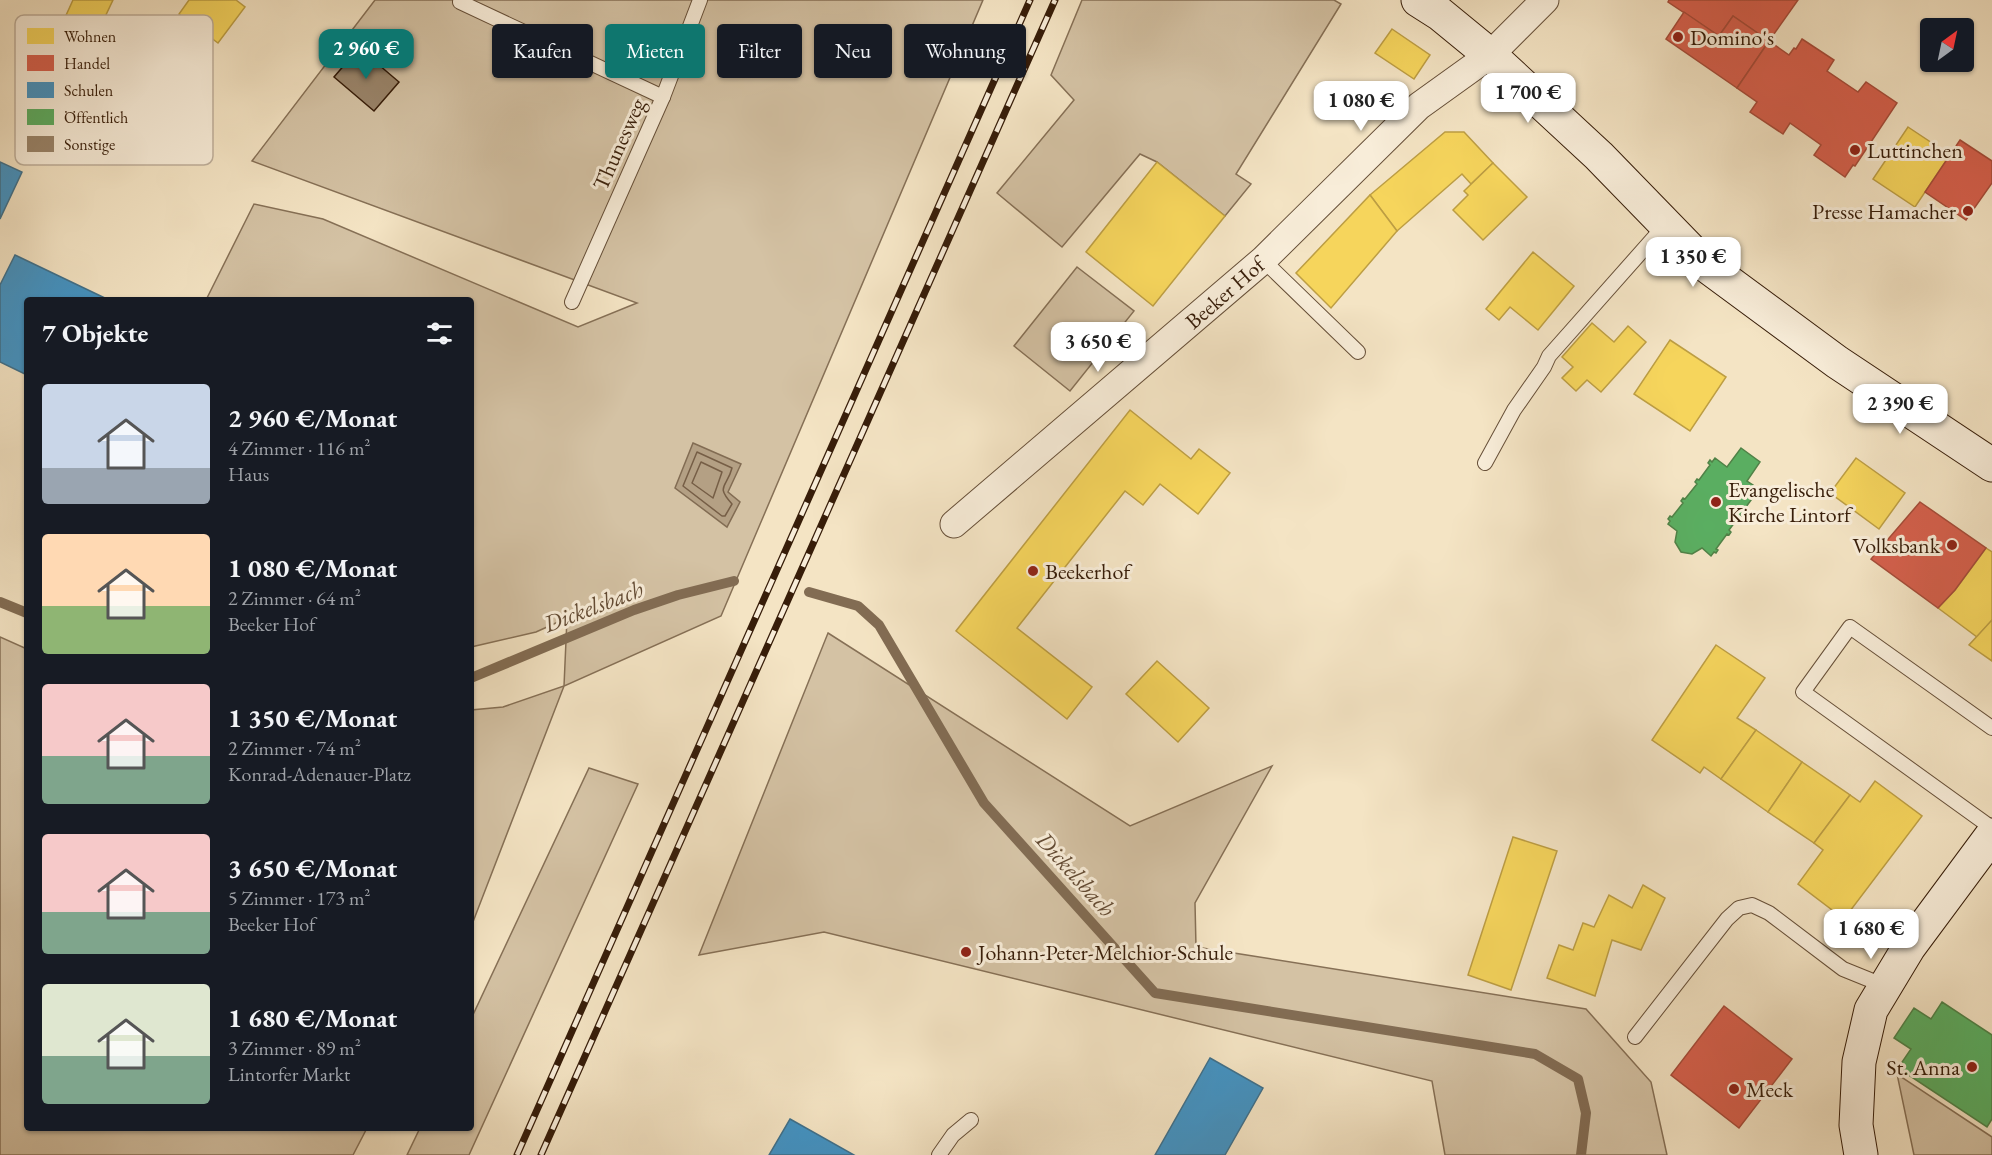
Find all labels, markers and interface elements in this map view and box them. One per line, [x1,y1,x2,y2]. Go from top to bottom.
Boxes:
legend [15,15,213,165]
north arrow [1920,18,1974,72]
map controls [1920,18,1974,72]
place label: Domino's [1690,23,1774,52]
chip: Kaufen [492,24,593,78]
chip: Mieten [605,24,705,78]
chip: Filter [717,24,802,78]
chip: Neu [814,24,892,78]
chip: Wohnung [904,24,1026,78]
text: Wohnen [64,26,117,47]
pin: 2 960 € [311,29,421,80]
marker: Domino's [1671,30,1685,44]
text: 2 960 € [333,35,399,61]
text: Handel [64,53,110,74]
pin: 1 700 € [1473,73,1583,124]
text: 1 700 € [1495,79,1561,105]
text: Schulen [64,80,114,101]
pin: 1 080 € [1306,81,1416,132]
text: 1 080 € [1328,87,1394,113]
street label: Thunesweg [586,93,652,194]
text: Öffentlich [64,107,128,128]
text: Sonstige [64,134,115,155]
place label: Luttinchen [1867,136,1963,165]
marker: Luttinchen [1848,143,1862,157]
place label: Presse Hamacher [1812,197,1957,226]
marker: Presse Hamacher [1961,204,1975,218]
pin: 1 350 € [1638,237,1748,288]
text: 1 350 € [1660,243,1726,269]
street label: Beeker Hof [1179,249,1273,336]
text: 7 Objekte [42,316,148,350]
icon: filters [423,317,456,350]
pin: 3 650 € [1043,322,1153,373]
text: 3 650 € [1065,328,1131,354]
pin: 2 390 € [1845,384,1955,435]
text: 2 390 € [1867,390,1933,416]
text: 2 960 €/Monat [228,401,397,435]
icon: home [90,408,162,480]
text: 4 Zimmer · 116 m² [228,435,371,461]
text: Haus [228,461,269,487]
place label: Evangelische Kirche Lintorf [1728,475,1854,529]
marker: Evangelische Kirche Lintorf [1709,495,1723,509]
place label: Volksbank [1853,531,1941,560]
marker: Volksbank [1945,538,1959,552]
text: 1 080 €/Monat [228,551,397,585]
place label: Beekerhof [1045,557,1133,586]
icon: home [90,558,162,630]
marker: Beekerhof [1026,564,1040,578]
water label: Dickelsbach [538,573,648,640]
text: 2 Zimmer · 64 m² [228,585,361,611]
text: Beeker Hof [228,611,315,637]
text: 1 350 €/Monat [228,701,397,735]
icon: home [90,708,162,780]
text: 2 Zimmer · 74 m² [228,735,361,761]
text: Konrad-Adenauer-Platz [228,761,411,787]
water label: Dickelsbach [1029,824,1123,923]
text: 3 650 €/Monat [228,851,397,885]
icon: home [90,858,162,930]
text: 5 Zimmer · 173 m² [228,885,371,911]
pin: 1 680 € [1816,909,1926,960]
text: Beeker Hof [228,911,315,937]
text: 1 680 € [1838,915,1904,941]
place label: Johann-Peter-Melchior-Schule [976,938,1233,967]
marker: Johann-Peter-Melchior-Schule [959,945,973,959]
text: 1 680 €/Monat [228,1001,397,1035]
icon: home [90,1008,162,1080]
text: 3 Zimmer · 89 m² [228,1035,361,1061]
place label: St. Anna [1886,1053,1960,1082]
marker: St. Anna [1965,1060,1979,1074]
text: Lintorfer Markt [228,1061,350,1087]
place label: Meck [1746,1075,1794,1104]
marker: Meck [1727,1082,1741,1096]

